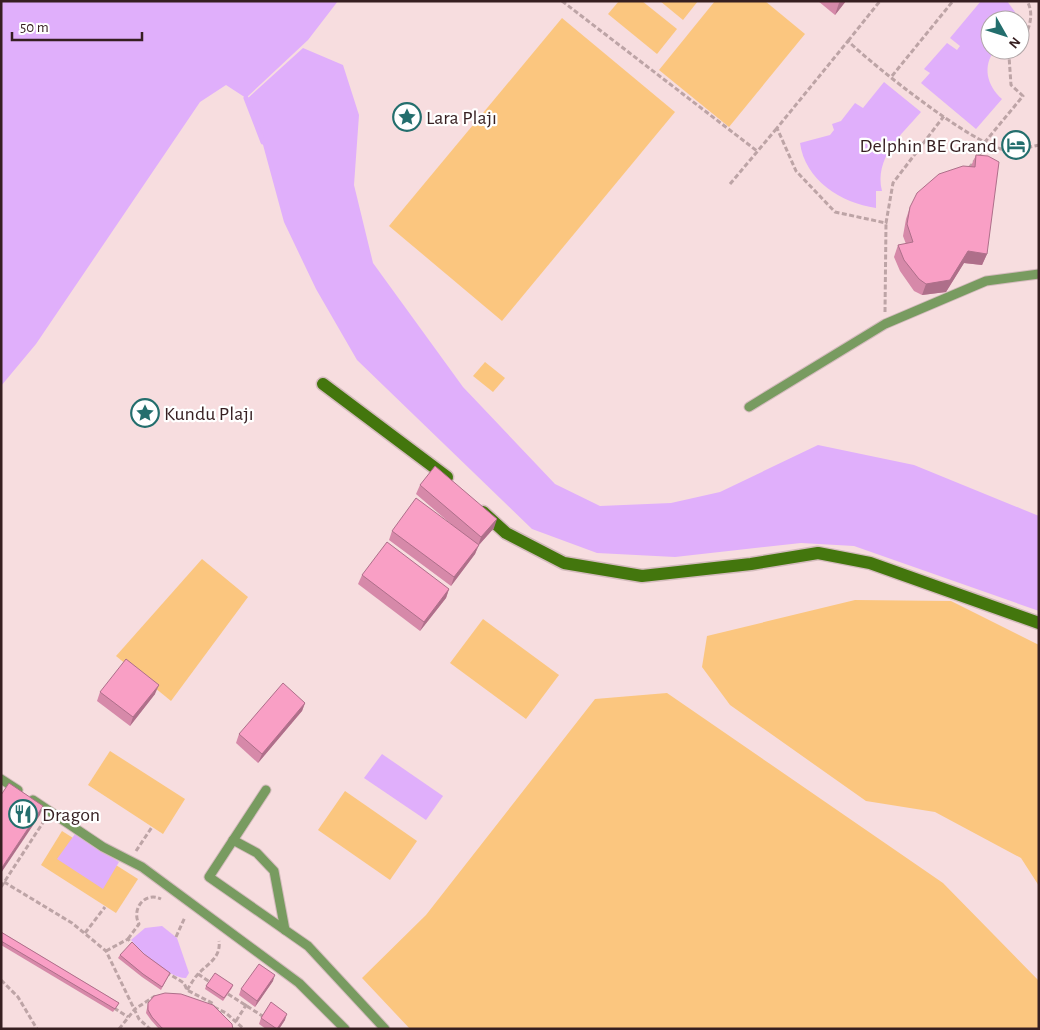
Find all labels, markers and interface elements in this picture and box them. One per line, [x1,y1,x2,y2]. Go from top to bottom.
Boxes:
scale bar [12,10,142,42]
north arrow [980,10,1030,60]
text: 50 m [20,20,49,35]
text: N [1006,34,1023,51]
place icon: Lara Plajı [392,102,422,132]
place label: Lara Plajı [426,108,497,128]
hotel icon: Delphin BE Grand [1001,130,1031,160]
place label: Delphin BE Grand [860,136,997,156]
place icon: Kundu Plajı [130,398,160,428]
place label: Kundu Plajı [164,404,254,424]
restaurant icon: Dragon [8,799,38,829]
place label: Dragon [42,805,100,825]

